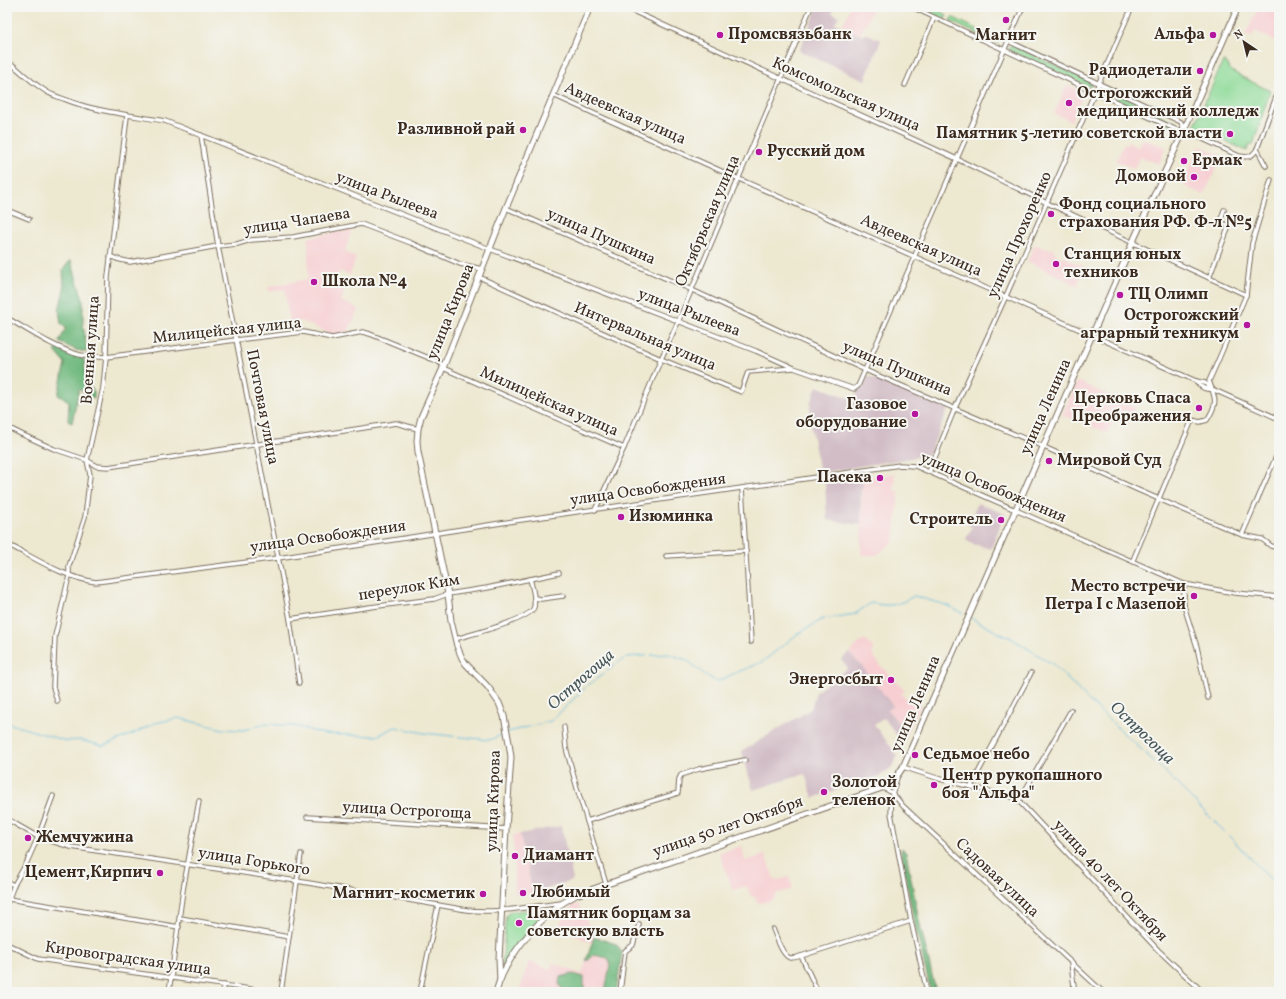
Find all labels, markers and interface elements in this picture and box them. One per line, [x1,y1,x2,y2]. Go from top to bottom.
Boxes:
marker: Магнит [1001,15,1011,25]
north arrow [1224,22,1264,62]
place label: Промсвязьбанк [728,24,852,46]
place label: Альфа [1154,24,1205,46]
place label: Магнит [975,25,1037,47]
text: N [1232,27,1247,43]
marker: Промсвязьбанк [715,30,725,40]
marker: Альфа [1208,30,1218,40]
street label: Комсомольская улица [768,52,924,138]
place label: Радиодетали [1089,60,1192,82]
marker: Радиодетали [1195,66,1205,76]
street label: Авдеевская улица [561,77,689,151]
place label: Острогожский медицинский колледж [1077,83,1259,123]
marker: Острогожский медицинский колледж [1064,98,1074,108]
place label: Разливной рай [397,119,515,141]
place label: Памятник 5-летию советской власти [936,123,1222,145]
marker: Разливной рай [518,125,528,135]
marker: Памятник 5-летию советской власти [1225,129,1235,139]
place label: Русский дом [767,141,865,163]
marker: Русский дом [754,147,764,157]
place label: Ермак [1192,150,1243,172]
street label: Октябрьская улица [670,152,746,290]
marker: Ермак [1179,156,1189,166]
street label: улица Рылеева [332,166,442,226]
place label: Домовой [1115,166,1186,188]
street label: улица Прохоренко [982,168,1058,302]
marker: Домовой [1189,172,1199,182]
place label: Фонд социального страхования РФ. Ф-л №5 [1059,194,1252,234]
street label: улица Чапаева [242,203,352,241]
street label: улица Пушкина [543,203,659,271]
street label: Авдеевская улица [857,209,985,283]
marker: Фонд социального страхования РФ. Ф-л №5 [1046,209,1056,219]
place label: Станция юных техников [1064,244,1181,284]
marker: Станция юных техников [1051,259,1061,269]
street label: улица Кирова [422,261,480,363]
place label: Школа №4 [322,271,407,293]
marker: Школа №4 [309,277,319,287]
street label: улица Рылеева [634,283,744,343]
place label: ТЦ Олимп [1128,284,1208,306]
marker: ТЦ Олимп [1115,290,1125,300]
street label: Военная улица [76,295,106,405]
street label: Интервальная улица [571,297,719,377]
place label: Острогожский аграрный техникум [1080,305,1239,345]
street label: Милицейская улица [151,312,303,350]
marker: Острогожский аграрный техникум [1242,320,1252,330]
street label: улица Пушкина [839,336,955,402]
street label: Почтовая улица [240,347,284,467]
street label: улица Ленина [1015,355,1077,459]
street label: Милицейская улица [476,362,622,442]
place label: Церковь Спаса Преображения [1072,388,1191,428]
place label: Газовое оборудование [796,394,907,434]
marker: Церковь Спаса Преображения [1194,403,1204,413]
marker: Газовое оборудование [910,409,920,419]
street label: улица Освобождения [916,447,1070,529]
place label: Мировой Суд [1057,450,1162,472]
marker: Мировой Суд [1044,456,1054,466]
place label: Пасека [817,467,872,489]
street label: улица Освобождения [569,468,727,512]
marker: Пасека [875,473,885,483]
place label: Изюминка [629,506,714,528]
place label: Строитель [910,509,993,531]
marker: Изюминка [616,512,626,522]
street label: улица Освобождения [249,515,407,559]
marker: Строитель [996,515,1006,525]
street label: переулок Ким [357,569,461,607]
place label: Место встречи Петра I с Мазепой [1045,576,1186,616]
marker: Место встречи Петра I с Мазепой [1189,591,1199,601]
water label: Острогоща [542,644,620,716]
street label: улица Ленина [886,652,946,756]
place label: Энергосбыт [789,669,883,691]
marker: Энергосбыт [886,675,896,685]
water label: Острогоща [1104,696,1180,770]
place label: Седьмое небо [923,744,1030,766]
street label: улица Кирова [481,750,507,852]
marker: Седьмое небо [910,750,920,760]
place label: Центр рукопашного боя "Альфа" [942,765,1102,805]
place label: Золотой теленок [832,772,897,812]
marker: Центр рукопашного боя "Альфа" [929,780,939,790]
marker: Золотой теленок [819,787,829,797]
street label: улица 50 лет Октября [650,791,806,863]
street label: улица Острогоща [342,797,472,825]
street label: улица 40 лет Октября [1048,815,1172,947]
place label: Жемчужина [36,827,134,849]
marker: Жемчужина [23,833,33,843]
street label: Садовая улица [950,833,1044,923]
street label: улица Горького [196,842,312,882]
place label: Диамант [523,845,594,867]
marker: Диамант [510,851,520,861]
place label: Цемент,Кирпич [25,862,152,884]
marker: Цемент,Кирпич [155,868,165,878]
place label: Любимый [531,882,610,904]
place label: Магнит-косметик [332,883,475,905]
marker: Любимый [518,888,528,898]
marker: Магнит-косметик [478,889,488,899]
place label: Памятник борцам за советскую власть [527,903,691,943]
marker: Памятник борцам за советскую власть [514,918,524,928]
street label: Кировоградская улица [44,936,212,982]

